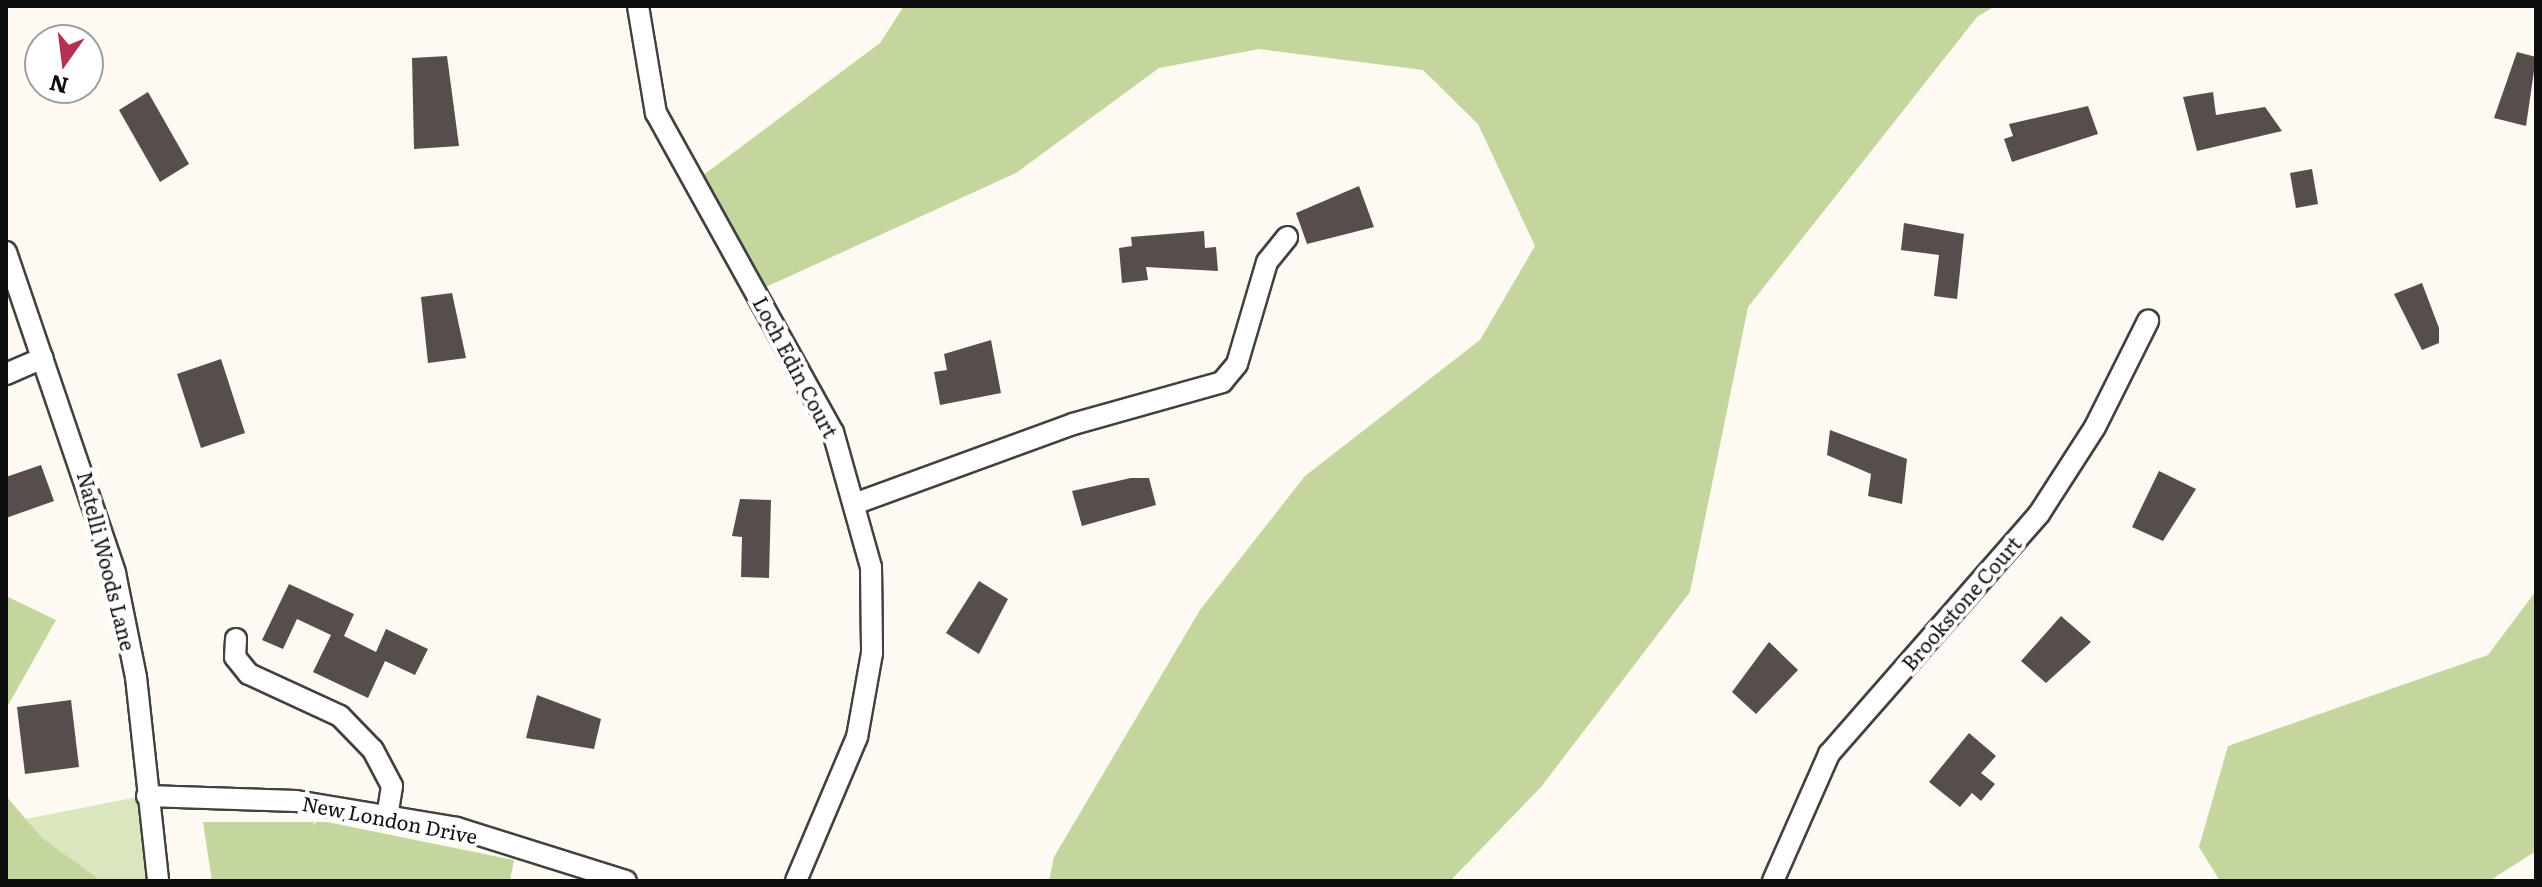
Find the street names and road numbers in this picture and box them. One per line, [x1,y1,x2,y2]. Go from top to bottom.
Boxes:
street label: Loch Edin Court [749,292,843,442]
street label: Natelli Woods Lane [73,469,141,653]
street label: Brookstone Court [1896,531,2026,675]
street label: New London Drive [300,790,480,848]

